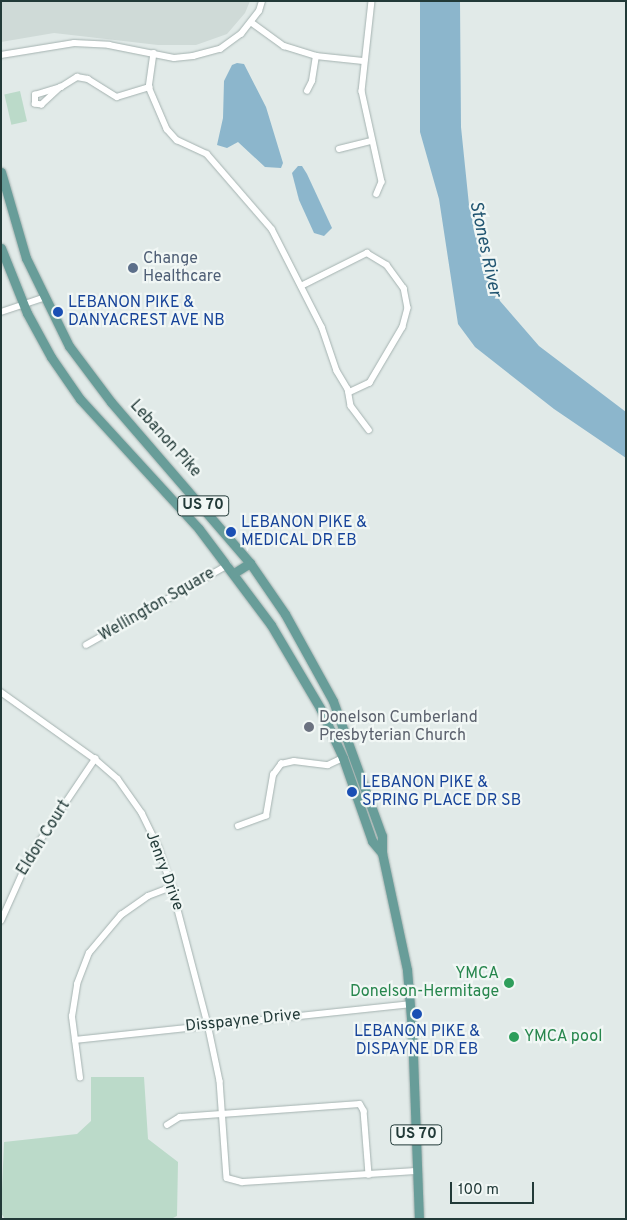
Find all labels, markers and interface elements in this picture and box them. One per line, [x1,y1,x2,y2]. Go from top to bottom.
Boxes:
water label: Stones River [463,199,505,299]
place label: Change Healthcare [143,249,221,287]
marker: Change Healthcare [127,262,139,274]
place label: LEBANON PIKE & DANYACREST AVE NB [68,293,226,331]
marker: LEBANON PIKE & DANYACREST AVE NB [52,306,64,318]
street label: Lebanon Pike [125,397,205,481]
road number: US 70 [177,494,229,518]
place label: LEBANON PIKE & MEDICAL DR EB [241,513,367,551]
marker: LEBANON PIKE & MEDICAL DR EB [225,526,237,538]
street label: Wellington Square [96,564,218,646]
place label: Donelson Cumberland Presbyterian Church [319,708,478,746]
marker: Donelson Cumberland Presbyterian Church [303,721,315,733]
place label: LEBANON PIKE & SPRING PLACE DR SB [362,773,521,811]
marker: LEBANON PIKE & SPRING PLACE DR SB [346,786,358,798]
street label: Eldon Court [13,797,75,879]
street label: Jenry Drive [141,829,187,913]
place label: YMCA Donelson-Hermitage [350,964,499,1002]
marker: YMCA Donelson-Hermitage [503,977,515,989]
street label: Disspayne Drive [184,1005,302,1037]
marker: LEBANON PIKE & DISPAYNE DR EB [411,1008,423,1020]
place label: LEBANON PIKE & DISPAYNE DR EB [354,1022,480,1060]
place label: YMCA pool [524,1027,603,1047]
marker: YMCA pool [508,1031,520,1043]
road number: US 70 [390,1122,442,1148]
scale bar [452,1172,536,1204]
text: 100 m [458,1181,499,1200]

